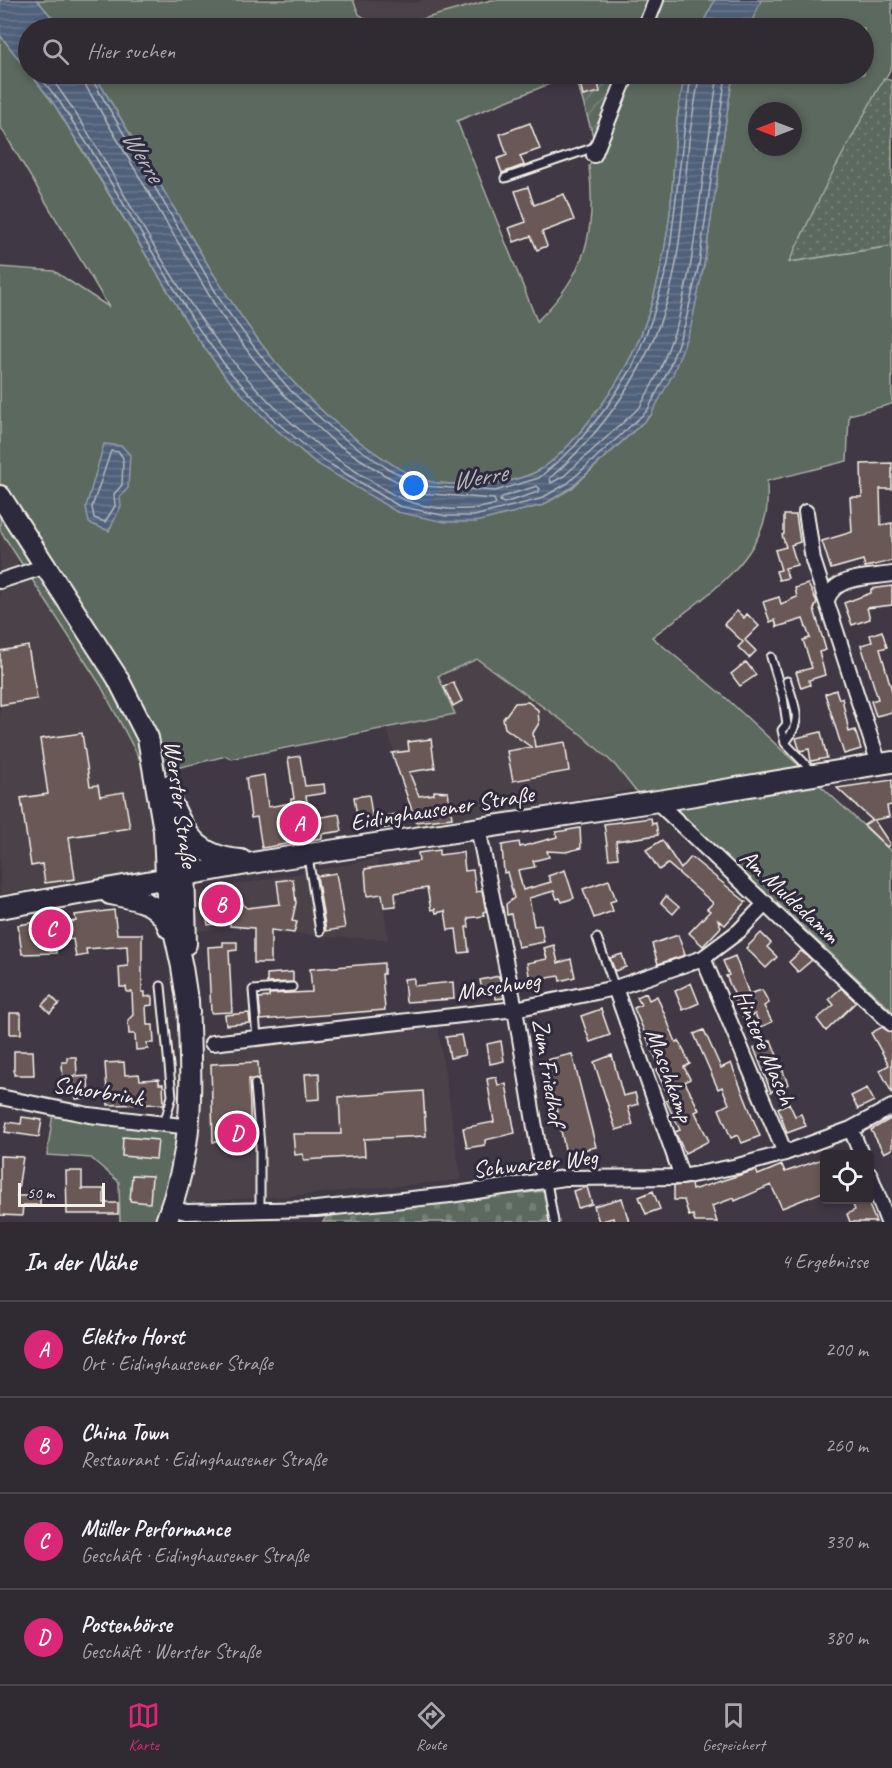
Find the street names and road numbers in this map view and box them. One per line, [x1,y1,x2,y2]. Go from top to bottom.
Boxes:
street label: Werster Straße [157,739,205,872]
street label: Eidinghausener Straße [348,778,538,837]
street label: Am Muldedamm [734,842,847,950]
street label: Maschweg [454,964,544,1007]
street label: Hintere Masch [727,985,803,1110]
street label: Zum Friedhof [526,1017,573,1132]
street label: Maschkamp [639,1024,701,1128]
street label: Schorbrink [51,1069,147,1113]
street label: Schwarzer Weg [471,1141,600,1184]

